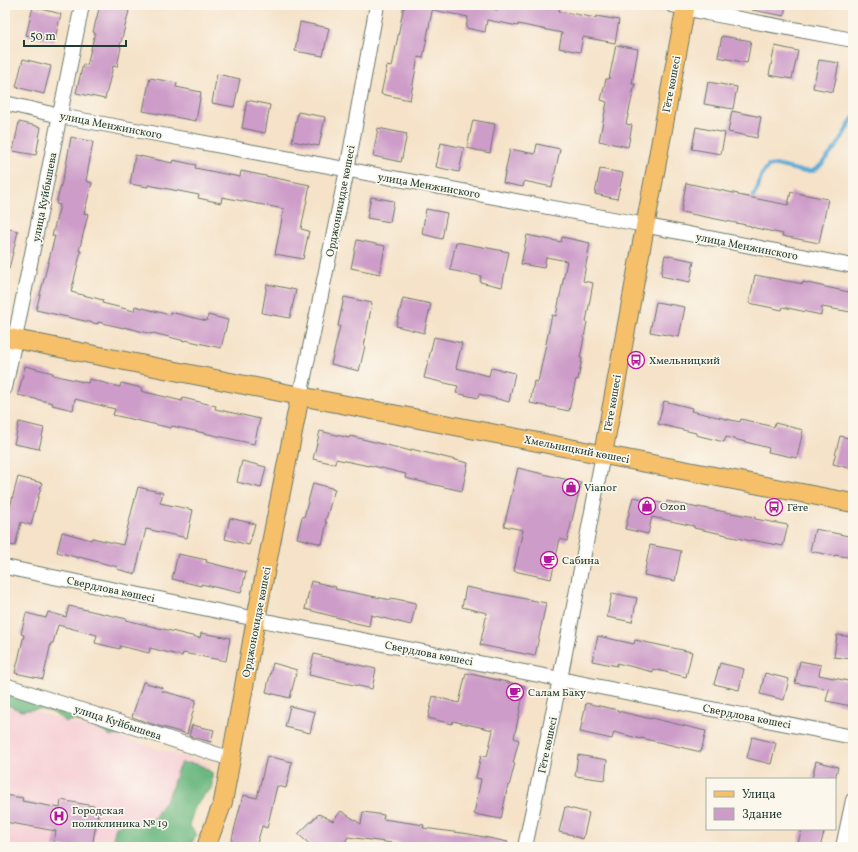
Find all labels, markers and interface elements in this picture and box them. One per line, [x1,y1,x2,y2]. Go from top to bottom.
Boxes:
scale bar [24,22,126,48]
text: 50 m [30,29,56,45]
street label: Гёте көшесі [660,55,685,114]
street label: улица Менжинского [58,109,163,144]
street label: Орджоникидзе көшесі [323,144,360,258]
street label: улица Куйбышева [29,151,62,243]
street label: улица Менжинского [376,170,481,203]
street label: улица Менжинского [694,230,799,265]
bus stop icon: Хмельницкий [626,350,646,370]
place label: Хмельницкий [649,354,720,369]
street label: Гёте көшесі [601,374,626,433]
street label: Хмельницкий көшесі [523,433,631,468]
shop icon: Vianor [561,477,581,497]
place label: Vianor [584,481,617,496]
shop icon: Ozon [637,496,657,516]
bus stop icon: Гёте [764,497,784,517]
place label: Ozon [660,500,686,515]
place label: Гёте [787,501,808,516]
cafe icon: Сабина [539,550,559,570]
place label: Сабина [562,554,600,569]
street label: Орджонокидзе көшесі [239,566,276,679]
street label: Свердлова көшесі [65,574,156,607]
street label: Свердлова көшесі [383,639,474,670]
cafe icon: Салам Баку [505,682,525,702]
place label: Салам Баку [528,686,586,701]
street label: улица Куйбышева [72,702,164,745]
street label: Свердлова көшесі [701,702,792,733]
street label: Гёте көшесі [535,716,562,775]
legend [706,778,836,830]
text: Улица [742,787,775,803]
place label: Городская поликлиника № 19 [72,804,168,832]
hospital icon: Городская поликлиника № 19 [49,806,69,826]
text: Здание [742,807,782,823]

